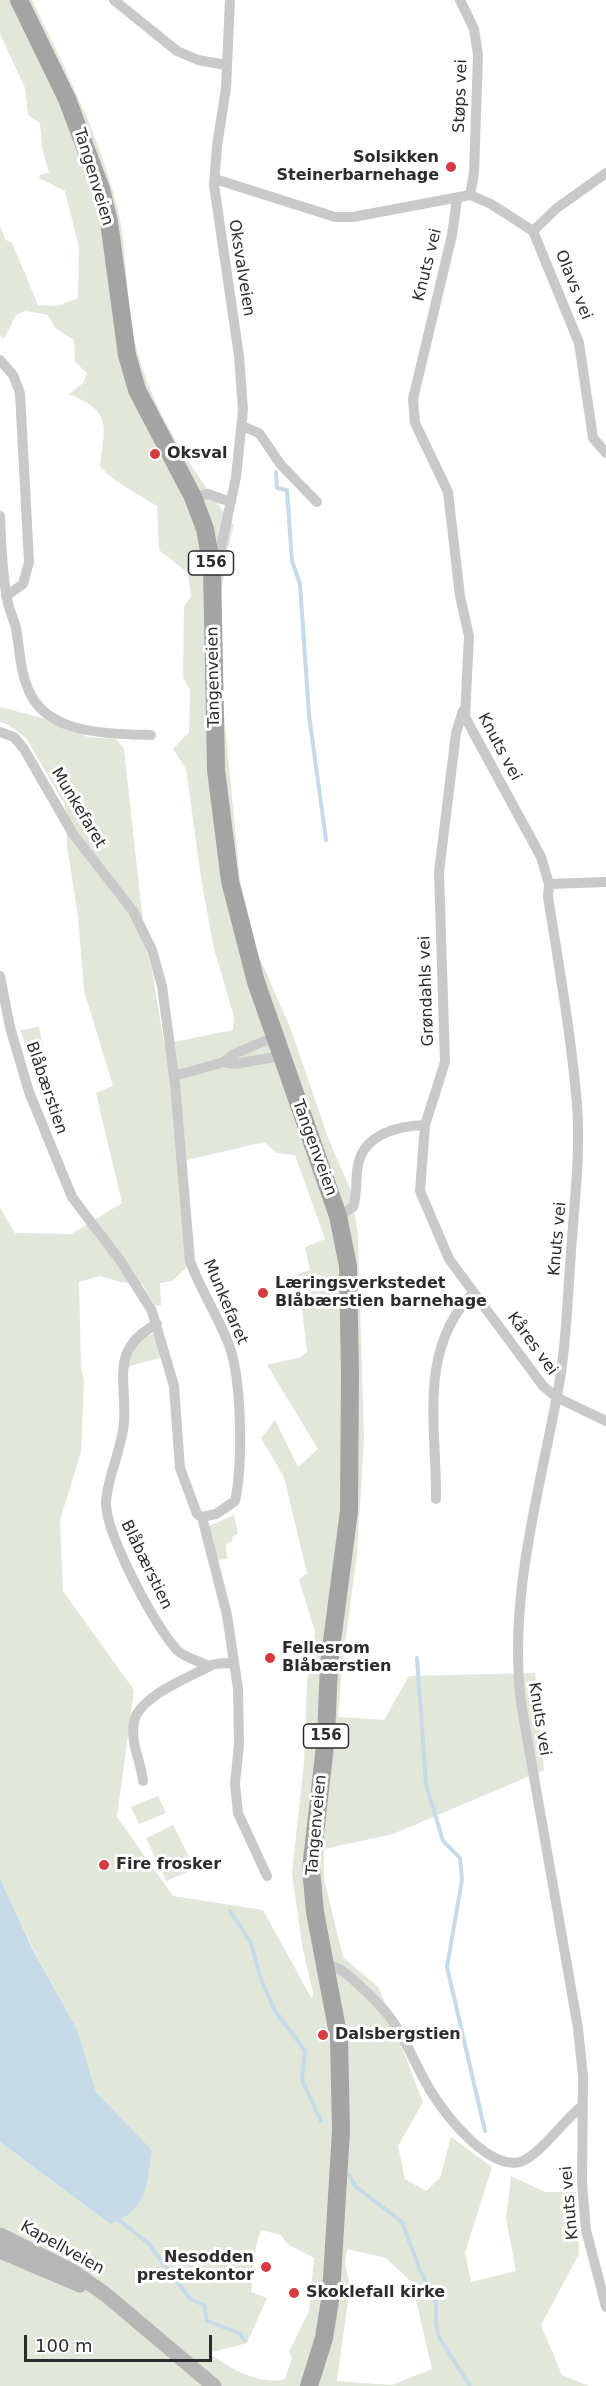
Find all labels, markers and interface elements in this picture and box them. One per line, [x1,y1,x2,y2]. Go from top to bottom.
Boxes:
street label: Støps vei [450,59,472,133]
street label: Tangenveien [69,126,117,228]
place label: Solsikken Steinerbarnehage [276,148,439,186]
marker: Solsikken Steinerbarnehage [444,160,458,174]
street label: Oksvalveien [224,218,258,318]
street label: Knuts vei [410,227,446,303]
street label: Olavs vei [550,247,596,323]
place label: Oksval [167,444,227,464]
marker: Oksval [148,447,162,461]
road number: 156 [188,551,234,575]
street label: Tangenveien [204,626,224,728]
street label: Knuts vei [473,710,525,784]
street label: Munkefaret [46,764,110,852]
street label: Grøndahls vei [415,935,439,1047]
street label: Blåbærstien [21,1039,71,1137]
street label: Tangenveien [288,1097,340,1199]
street label: Knuts vei [545,1201,571,1277]
street label: Munkefaret [199,1257,251,1347]
place label: Læringsverkstedet Blåbærstien barnehage [275,1274,487,1312]
marker: Læringsverkstedet Blåbærstien barnehage [256,1286,270,1300]
street label: Kåres vei [503,1309,561,1379]
street label: Blåbærstien [116,1517,176,1613]
place label: Fellesrom Blåbærstien [282,1639,391,1677]
marker: Fellesrom Blåbærstien [263,1651,277,1665]
street label: Knuts vei [524,1681,554,1757]
road number: 156 [304,1724,348,1748]
street label: Tangenveien [303,1774,331,1876]
place label: Fire frosker [116,1855,221,1875]
marker: Fire frosker [97,1858,111,1872]
place label: Dalsbergstien [335,2025,461,2045]
marker: Dalsbergstien [316,2028,330,2042]
street label: Knuts vei [557,2165,583,2241]
street label: Kapellveien [17,2217,107,2279]
place label: Nesodden prestekontor [137,2248,254,2286]
marker: Nesodden prestekontor [259,2260,273,2274]
place label: Skoklefall kirke [306,2283,445,2303]
marker: Skoklefall kirke [287,2286,301,2300]
scale bar [27,2323,214,2361]
text: 100 m [35,2335,93,2356]

